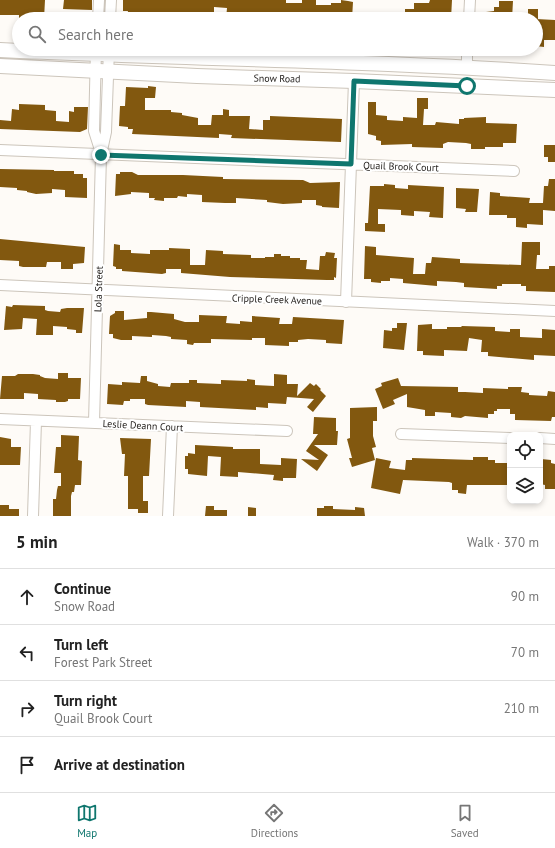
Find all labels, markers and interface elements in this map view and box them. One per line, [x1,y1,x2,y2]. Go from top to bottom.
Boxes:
search box [12,12,543,56]
icon: search [26,23,48,45]
text: Search here [58,25,134,44]
street label: Snow Road [253,72,301,85]
route start [458,77,476,95]
route end [92,146,110,164]
street label: Quail Brook Court [363,159,440,174]
street label: Lola Street [91,265,106,312]
street label: Cripple Creek Avenue [232,291,322,308]
street label: Leslie Deann Court [102,417,184,434]
map controls [507,432,543,504]
button: locate [507,432,543,468]
button: layers [507,468,543,504]
text: 5 min [16,531,57,553]
text: Walk · 370 m [467,534,539,551]
text: Continue [54,579,111,598]
icon: ahead [16,586,38,608]
text: 90 m [511,588,539,605]
text: Snow Road [54,598,115,615]
text: Turn left [54,635,108,654]
icon: left [16,642,38,664]
text: 70 m [511,644,539,661]
text: Forest Park Street [54,654,152,671]
text: Turn right [54,691,117,710]
icon: right [16,698,38,720]
text: 210 m [504,700,539,717]
text: Quail Brook Court [54,710,153,727]
icon: arrive [16,754,38,776]
text: Arrive at destination [54,755,185,774]
tab: Map [76,802,98,840]
tab: Directions [251,802,298,840]
tab: Saved [451,802,479,840]

